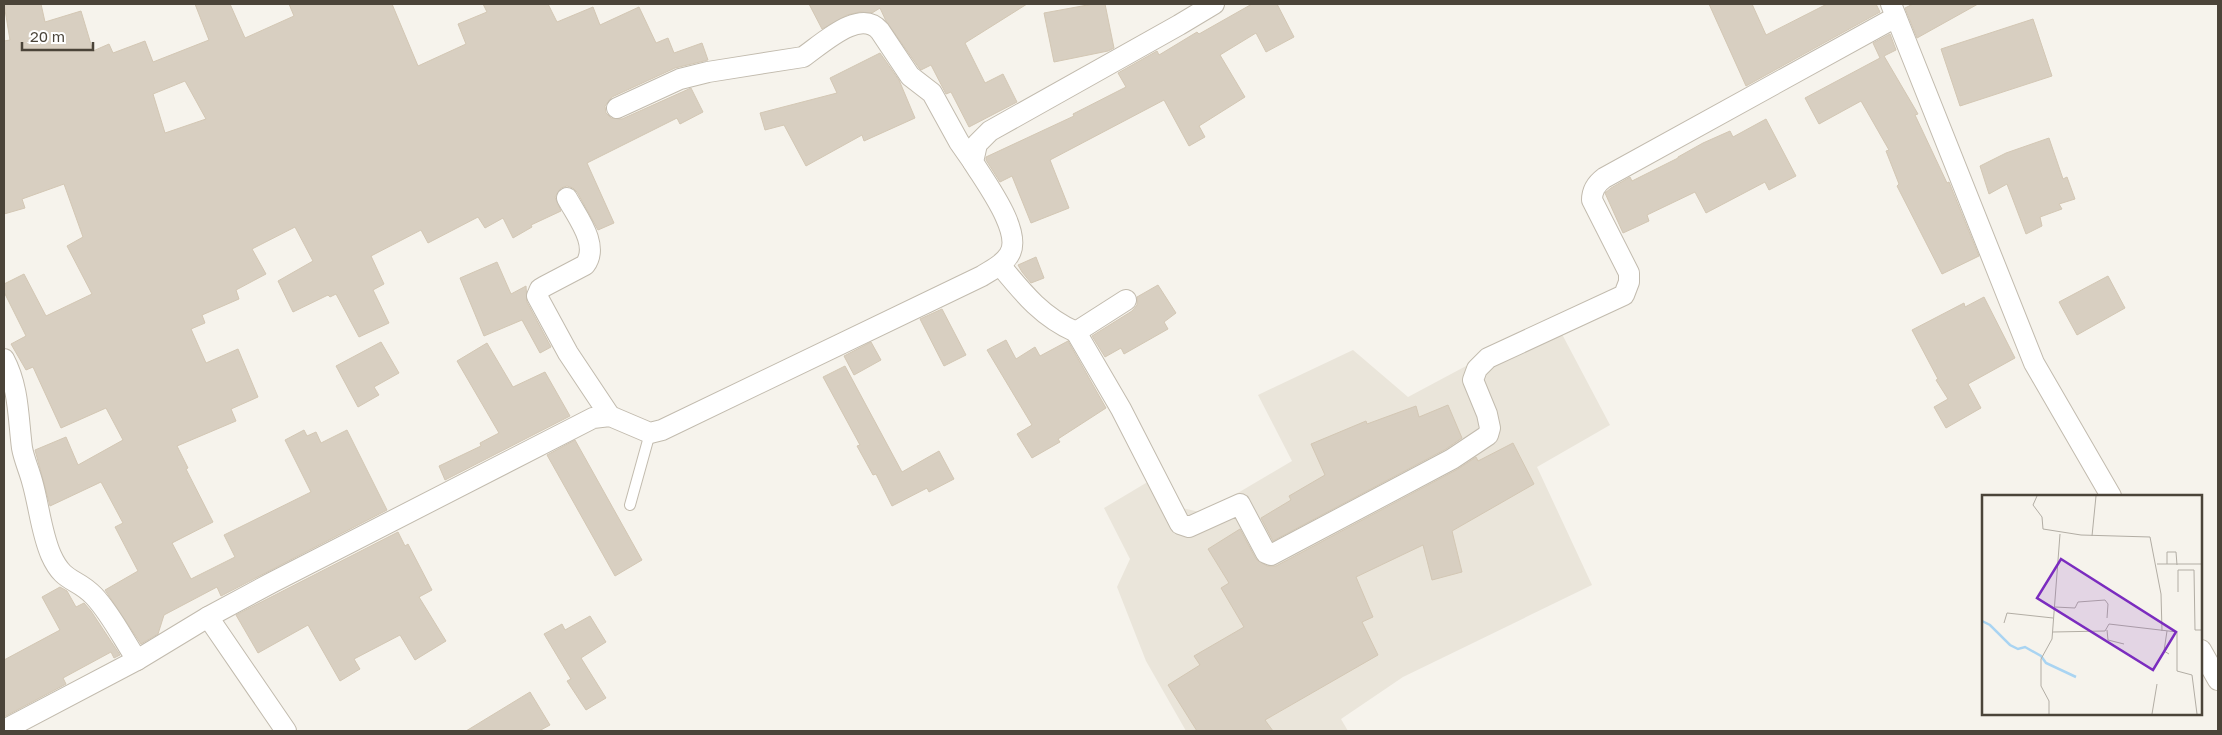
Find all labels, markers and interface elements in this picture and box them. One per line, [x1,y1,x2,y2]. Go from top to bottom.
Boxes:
scale bar [22,20,94,52]
text: 20 m [30,27,65,45]
inset map [1982,495,2202,715]

